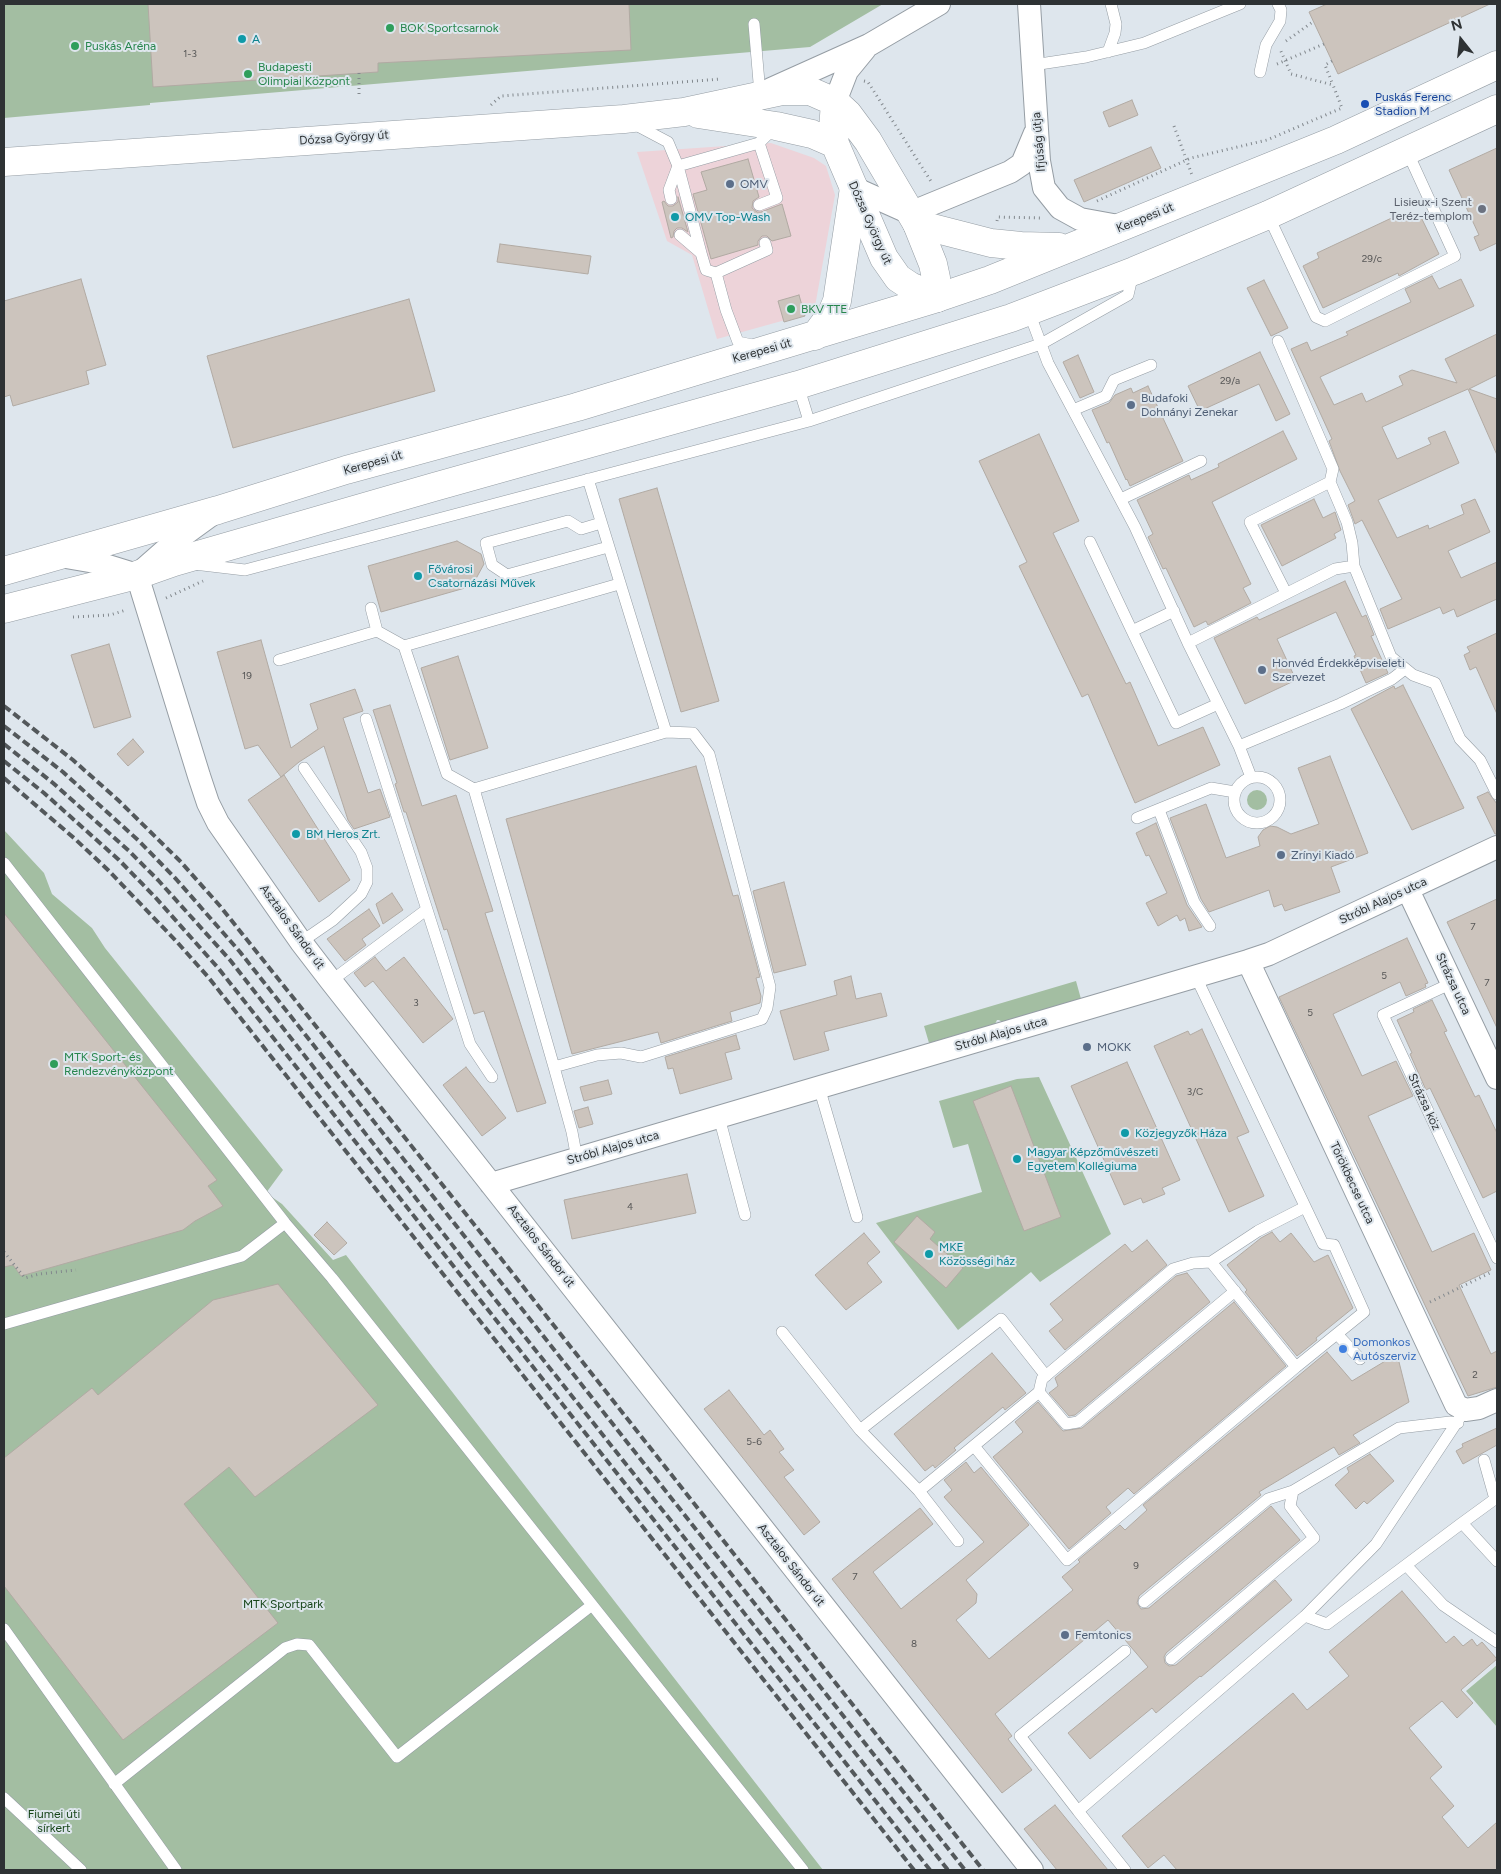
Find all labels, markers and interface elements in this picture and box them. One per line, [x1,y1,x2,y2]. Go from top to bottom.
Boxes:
north arrow [1436,15,1486,65]
text: N [1449,15,1464,35]
place label: BOK Sportcsarnok [400,21,499,35]
marker: BOK Sportcsarnok [384,22,396,34]
place label: A [252,32,260,46]
marker: A [236,33,248,45]
place label: Puskás Aréna [85,39,156,53]
marker: Puskás Aréna [69,40,81,52]
house number: 1-3 [183,48,197,60]
place label: Budapesti Olimpiai Központ [258,60,350,88]
marker: Budapesti Olimpiai Központ [242,68,254,80]
place label: Puskás Ferenc Stadion M [1375,90,1451,118]
marker: Puskás Ferenc Stadion M [1359,98,1371,110]
street label: Ifjúság útja [1029,112,1049,172]
street label: Dózsa György út [299,128,389,148]
place label: OMV [740,177,768,191]
marker: OMV [724,178,736,190]
street label: Dózsa György út [845,179,895,267]
place label: Lisieux-i Szent Teréz-templom [1390,195,1472,223]
street label: Kerepesi út [1114,200,1176,236]
marker: Lisieux-i Szent Teréz-templom [1476,203,1488,215]
place label: OMV Top-Wash [685,210,770,224]
marker: OMV Top-Wash [669,211,681,223]
house number: 29/c [1362,253,1382,265]
place label: BKV TTE [801,302,847,316]
marker: BKV TTE [785,303,797,315]
street label: Kerepesi út [731,336,793,366]
house number: 29/a [1220,375,1240,387]
place label: Budafoki Dohnányi Zenekar [1141,391,1238,419]
marker: Budafoki Dohnányi Zenekar [1125,399,1137,411]
street label: Kerepesi út [342,448,404,478]
place label: Fővárosi Csatornázási Művek [428,562,535,590]
marker: Fővárosi Csatornázási Művek [412,570,424,582]
place label: Honvéd Érdekképviseleti Szervezet [1272,656,1405,684]
marker: Honvéd Érdekképviseleti Szervezet [1256,664,1268,676]
house number: 19 [242,670,252,682]
place label: BM Heros Zrt. [306,827,380,841]
marker: BM Heros Zrt. [290,828,302,840]
place label: Zrínyi Kiadó [1291,848,1354,862]
marker: Zrínyi Kiadó [1275,849,1287,861]
street label: Stróbl Alajos utca [1337,874,1429,928]
street label: Asztalos Sándor út [257,882,327,972]
house number: 7 [1470,921,1476,933]
street label: Strázsa utca [1432,951,1474,1017]
house number: 5 [1381,970,1387,982]
house number: 7 [1484,977,1490,989]
house number: 3 [413,997,419,1009]
house number: 5 [1307,1007,1313,1019]
street label: Stróbl Alajos utca [953,1014,1049,1054]
place label: MOKK [1097,1040,1131,1054]
marker: MOKK [1081,1041,1093,1053]
place label: MTK Sport- és Rendezvényközpont [64,1050,174,1078]
marker: MTK Sport- és Rendezvényközpont [48,1058,60,1070]
street label: Strázsa köz [1405,1071,1443,1133]
house number: 3/C [1187,1086,1203,1098]
place label: Közjegyzők Háza [1135,1126,1227,1140]
marker: Közjegyzők Háza [1119,1127,1131,1139]
street label: Stróbl Alajos utca [565,1128,661,1168]
street label: Törökbecse utca [1327,1140,1377,1226]
place label: Magyar Képzőművészeti Egyetem Kollégiuma [1027,1145,1158,1173]
marker: Magyar Képzőművészeti Egyetem Kollégiuma [1011,1153,1023,1165]
house number: 4 [627,1201,633,1213]
street label: Asztalos Sándor út [504,1202,578,1290]
place label: MKE Közösségi ház [939,1240,1015,1268]
marker: MKE Közösségi ház [923,1248,935,1260]
place label: Domonkos Autószerviz [1353,1335,1416,1363]
marker: Domonkos Autószerviz [1337,1343,1349,1355]
house number: 2 [1472,1369,1478,1381]
house number: 5-6 [746,1436,762,1448]
street label: Asztalos Sándor út [754,1521,828,1609]
house number: 9 [1133,1560,1139,1572]
house number: 7 [852,1571,858,1583]
park label: MTK Sportpark [243,1597,323,1611]
place label: Femtonics [1075,1628,1131,1642]
marker: Femtonics [1059,1629,1071,1641]
house number: 8 [911,1638,917,1650]
park label: Fiumei úti sírkert [28,1807,80,1835]

